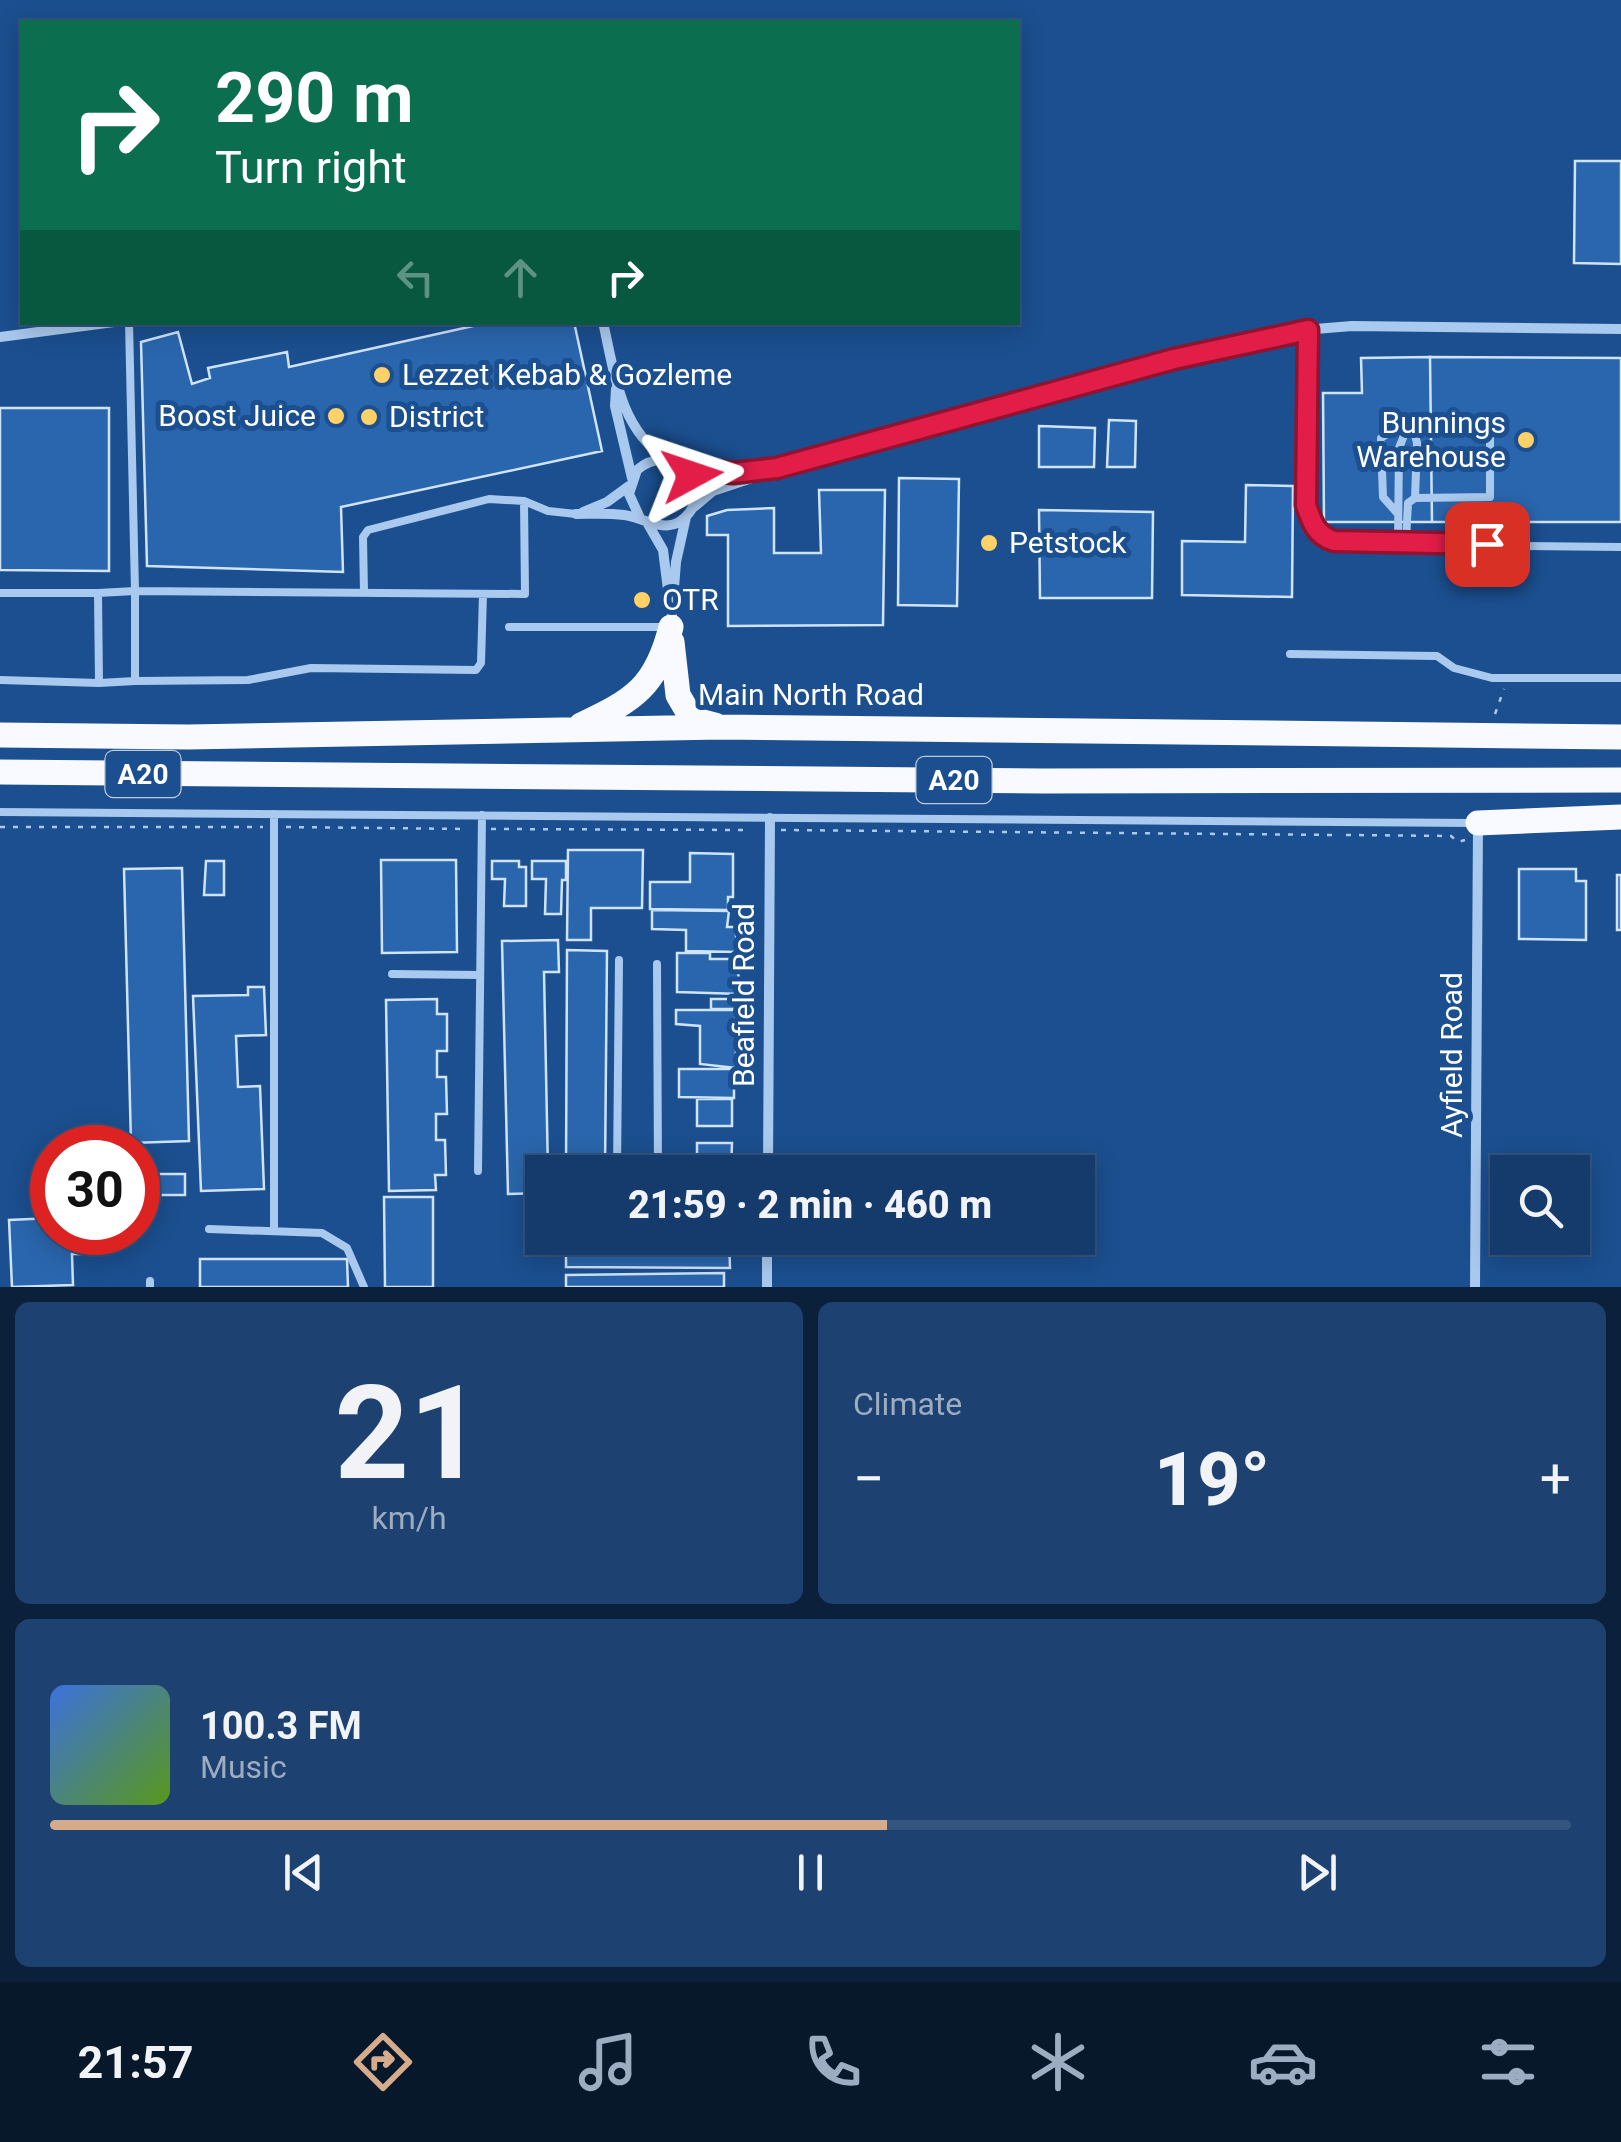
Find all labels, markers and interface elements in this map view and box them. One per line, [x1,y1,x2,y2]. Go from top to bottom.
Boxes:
text: 290 m [215,57,414,139]
icon: right [50,60,180,190]
text: Turn right [215,141,407,194]
icon: left [388,250,443,305]
icon: ahead [493,250,548,305]
icon: right [598,250,653,305]
place label: Lezzet Kebab & Gozleme [402,357,732,392]
marker: Lezzet Kebab & Gozleme [371,364,393,386]
place label: Boost Juice [158,398,316,433]
place label: District [389,399,484,434]
marker: Boost Juice [325,405,347,427]
place label: Bunnings Warehouse [1356,405,1506,474]
marker: District [358,406,380,428]
position arrow [640,423,744,527]
marker: Bunnings Warehouse [1515,429,1537,451]
pin [1445,502,1530,587]
icon: arrive [1460,517,1515,572]
place label: Petstock [1009,525,1127,560]
marker: Petstock [978,532,1000,554]
place label: OTR [662,582,719,617]
marker: OTR [631,589,653,611]
street label: Main North Road [698,677,924,712]
road number: A20 [106,751,180,797]
road number: A20 [916,757,992,803]
street label: Beafield Road [726,903,761,1087]
street label: Ayfield Road [1434,972,1469,1138]
speed limit sign: 30 [30,1125,160,1255]
map controls [1490,1155,1590,1255]
button: search [1490,1155,1590,1255]
text: 21:59 · 2 min · 460 m [628,1183,992,1227]
text: 21 [334,1357,484,1510]
text: Climate [853,1385,962,1423]
text: 19° [1154,1435,1270,1523]
text: − [853,1447,884,1511]
text: + [1540,1447,1571,1511]
text: km/h [371,1499,447,1537]
text: 100.3 FM [200,1704,362,1748]
text: Music [200,1748,287,1786]
icon: previous [276,1845,331,1900]
icon: pause [783,1845,838,1900]
icon: next [1290,1845,1345,1900]
icon: directions [348,2027,418,2097]
icon: music [573,2027,643,2097]
icon: phone [798,2027,868,2097]
icon: climate [1023,2027,1093,2097]
icon: car [1248,2027,1318,2097]
icon: filters [1473,2027,1543,2097]
text: 21:57 [78,2036,193,2089]

